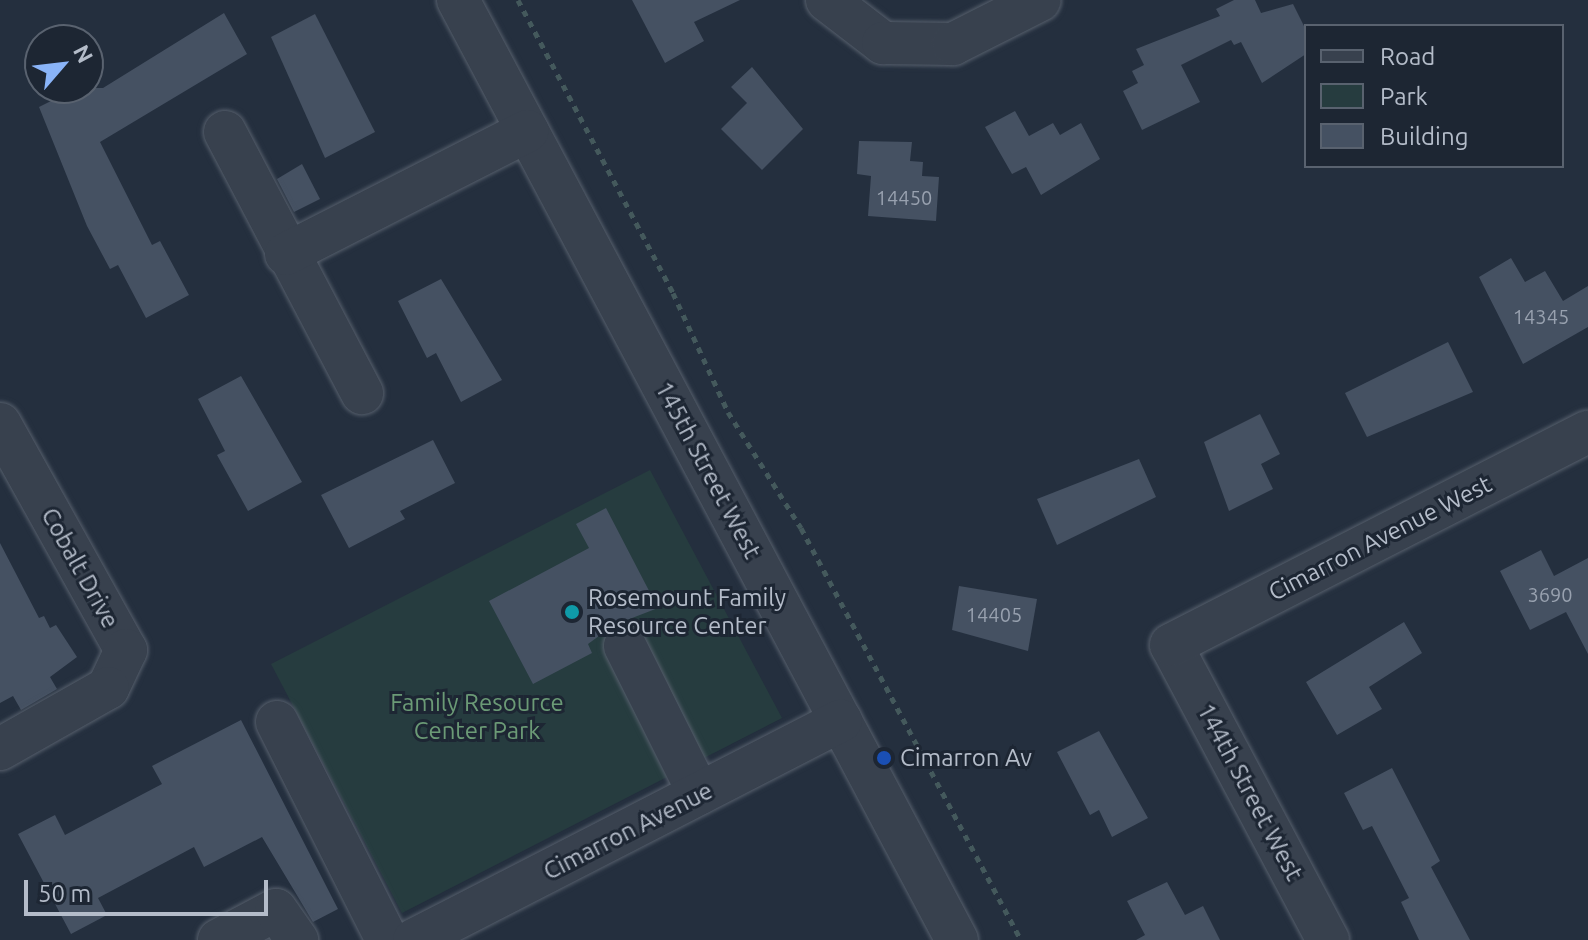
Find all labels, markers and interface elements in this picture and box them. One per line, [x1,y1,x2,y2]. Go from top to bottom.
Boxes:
north arrow [24,24,104,104]
legend [1304,24,1564,168]
text: N [69,40,99,67]
text: Road [1380,43,1435,70]
text: Park [1380,83,1428,110]
text: Building [1380,123,1468,150]
house number: 14450 [876,185,932,209]
house number: 14345 [1513,304,1569,328]
street label: 145th Street West [649,376,767,564]
street label: Cimarron Avenue West [1264,469,1496,607]
street label: Cobalt Drive [35,503,125,633]
house number: 3690 [1527,582,1573,606]
place label: Rosemount Family Resource Center [588,584,786,640]
house number: 14405 [966,602,1022,626]
marker: Rosemount Family Resource Center [563,603,581,621]
park label: Family Resource Center Park [390,689,564,745]
street label: 144th Street West [1191,698,1309,886]
place label: Cimarron Av [900,744,1032,772]
marker: Cimarron Av [875,749,893,767]
street label: Cimarron Avenue [539,776,717,886]
scale bar [28,864,272,914]
text: 50 m [38,880,91,907]

